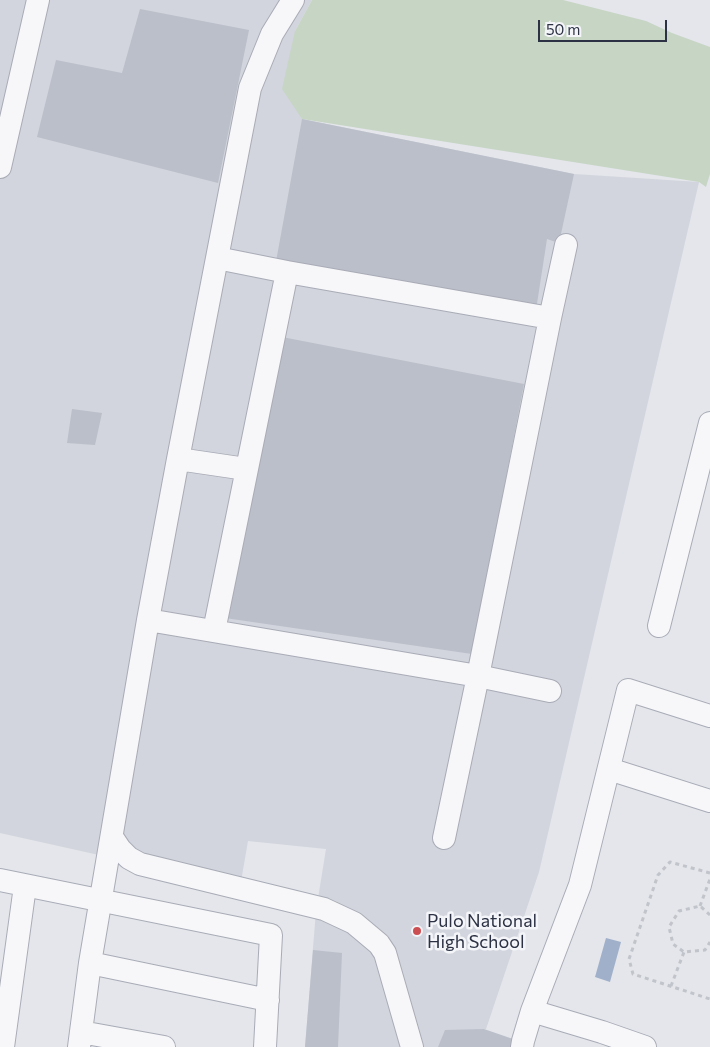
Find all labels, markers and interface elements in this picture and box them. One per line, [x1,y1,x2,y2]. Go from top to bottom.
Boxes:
scale bar [540,10,669,42]
text: 50 m [546,20,580,38]
place label: Pulo National High School [427,910,537,952]
marker: Pulo National High School [411,925,423,937]

